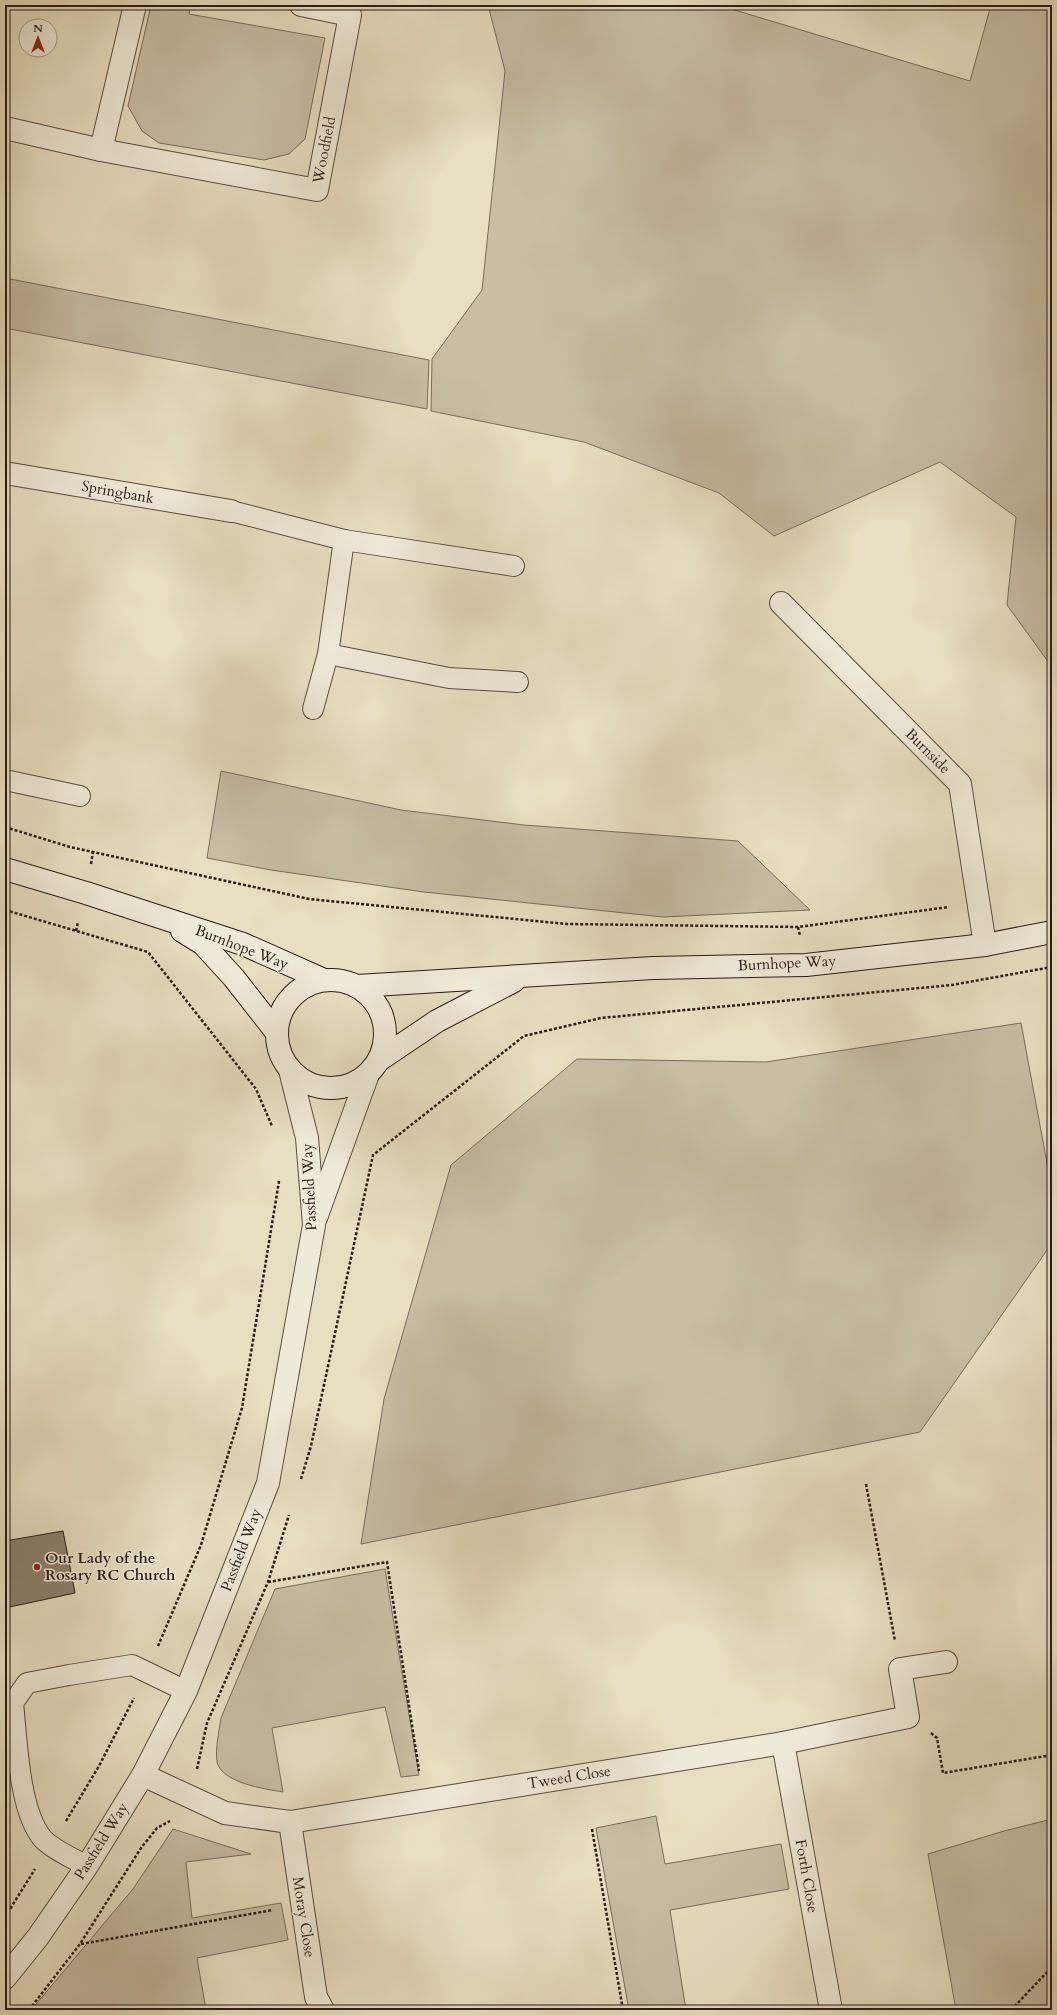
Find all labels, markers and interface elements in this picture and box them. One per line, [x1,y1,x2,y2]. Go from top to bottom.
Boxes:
north arrow [18,18,58,58]
text: N [33,21,43,36]
street label: Woodfield [308,115,340,186]
street label: Springbank [80,476,156,508]
street label: Burnside [901,724,955,778]
street label: Burnhope Way [192,920,292,974]
street label: Burnhope Way [737,950,837,976]
street label: Passfield Way [297,1143,321,1231]
street label: Passfield Way [216,1506,266,1594]
place label: Our Lady of the Rosary RC Church [45,1548,176,1585]
marker: Our Lady of the Rosary RC Church [32,1562,42,1572]
street label: Tweed Close [526,1761,612,1793]
street label: Passfield Way [69,1799,133,1883]
street label: Forth Close [791,1838,823,1915]
street label: Moray Close [288,1875,320,1959]

